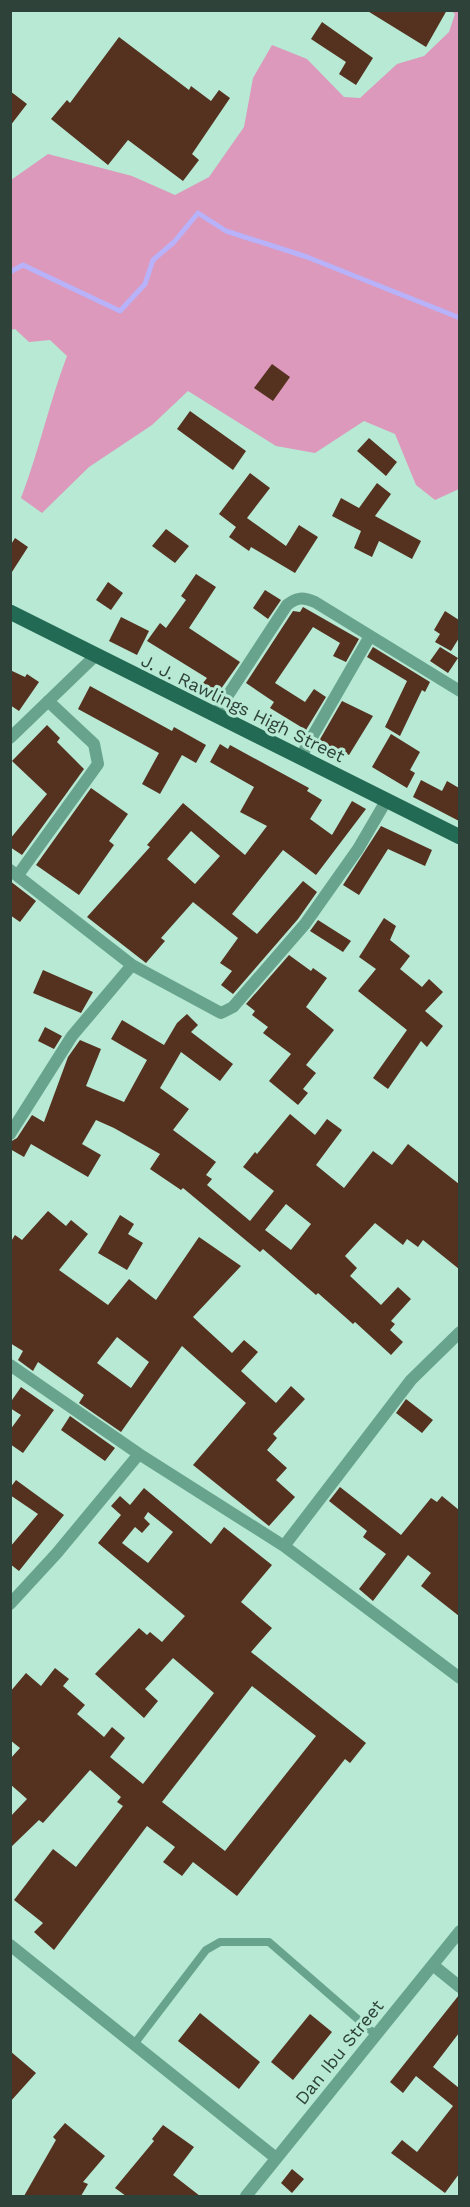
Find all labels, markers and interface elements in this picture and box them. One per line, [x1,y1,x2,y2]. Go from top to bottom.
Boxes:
street label: J. J. Rawlings High Street [138,650,349,767]
street label: Dan Ibu Street [290,1995,388,2109]

